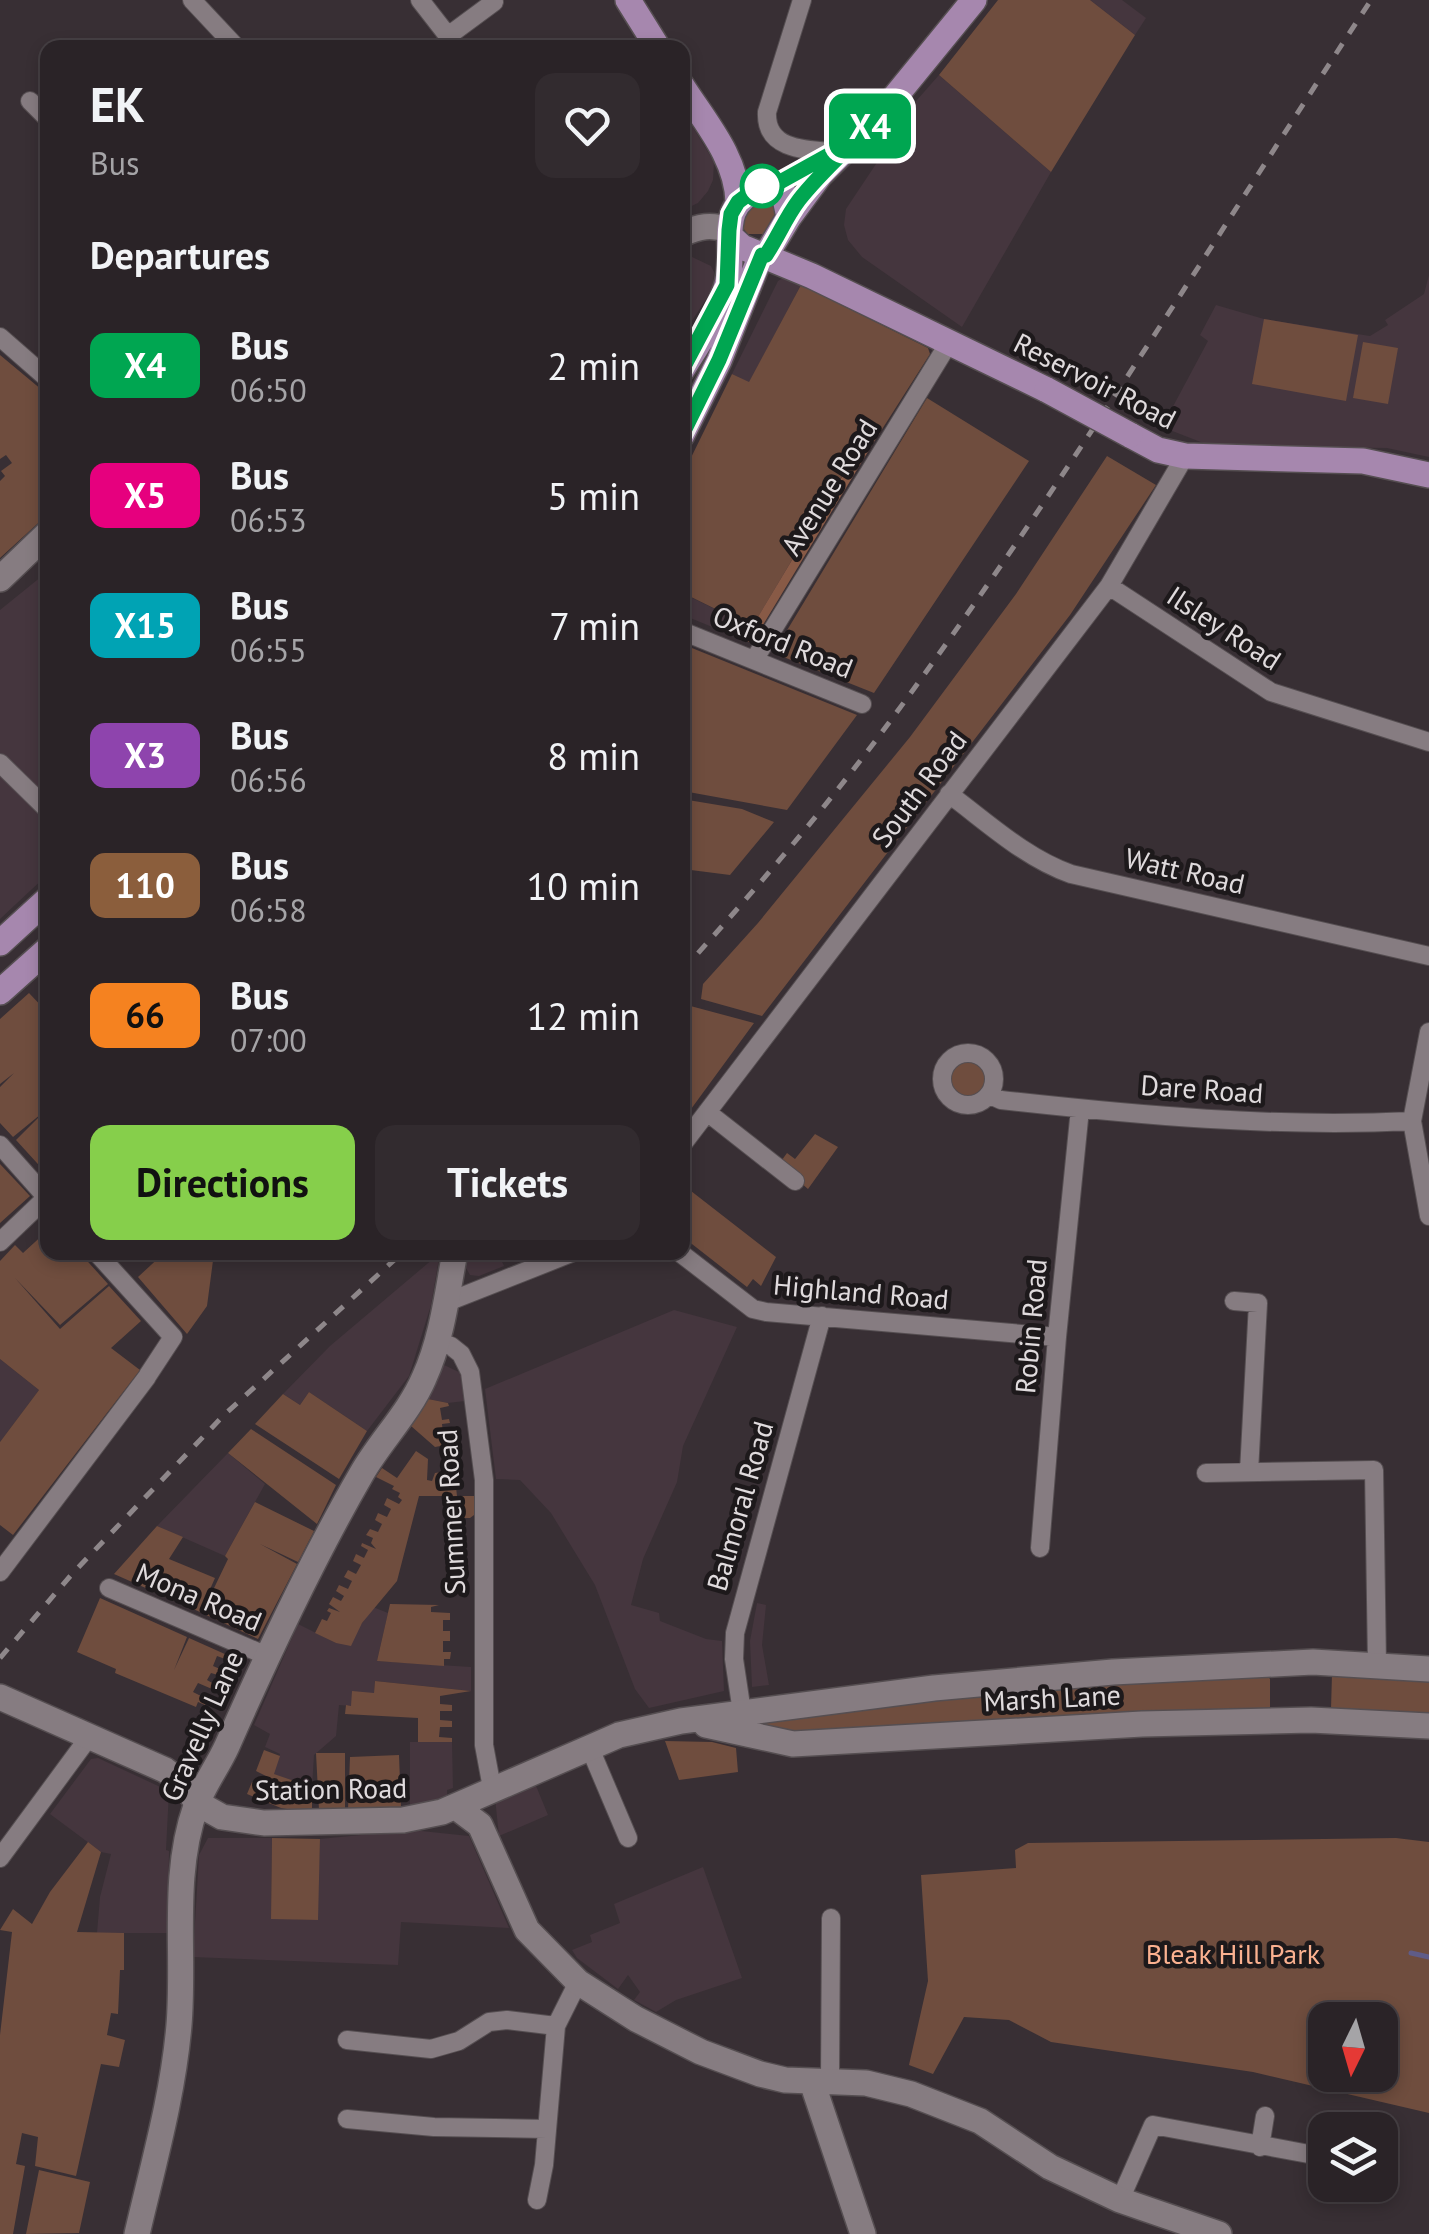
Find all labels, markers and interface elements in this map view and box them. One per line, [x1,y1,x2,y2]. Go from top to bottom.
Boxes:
text: EK [90,73,145,135]
button: heart [535,73,640,178]
line badge: X4 [825,94,915,158]
text: X4 [849,103,891,149]
text: Bus [90,142,139,184]
unlabelled marker [741,165,783,207]
text: Departures [90,230,270,279]
text: Bus [230,320,289,369]
street label: Reservoir Road [1008,324,1183,437]
text: 2 min [547,341,640,390]
text: X4 [124,342,166,388]
text: 06:50 [230,369,307,411]
street label: Avenue Road [772,412,885,562]
text: Bus [230,450,289,499]
text: 5 min [547,471,640,520]
text: X5 [124,472,166,518]
text: 06:53 [230,499,307,541]
street label: Ilsley Road [1160,577,1288,678]
text: Bus [230,580,289,629]
street label: Oxford Road [708,597,859,686]
text: 7 min [549,601,640,650]
text: X15 [114,602,176,648]
text: 06:55 [230,629,307,671]
text: Bus [230,710,289,759]
street label: South Road [863,723,974,854]
text: 8 min [547,731,640,780]
text: X3 [124,732,166,778]
text: 06:56 [230,759,307,801]
street label: Watt Road [1122,839,1249,902]
text: Bus [230,840,289,889]
text: 10 min [527,861,640,910]
text: 110 [115,862,175,908]
text: 06:58 [230,889,307,931]
text: Bus [230,970,289,1019]
text: 12 min [527,991,640,1040]
text: 66 [125,992,165,1038]
text: 07:00 [230,1019,307,1061]
street label: Dare Road [1140,1066,1265,1111]
button: Directions [90,1125,355,1240]
button: Tickets [375,1125,640,1240]
street label: Robin Road [1006,1257,1055,1395]
street label: Highland Road [772,1265,950,1318]
street label: Balmoral Road [698,1417,781,1595]
street label: Summer Road [428,1428,473,1596]
street label: Mona Road [131,1554,268,1640]
street label: Gravelly Lane [152,1645,251,1807]
street label: Marsh Lane [982,1675,1122,1720]
street label: Station Road [255,1769,407,1808]
park label: Bleak Hill Park [1146,1935,1321,1972]
north arrow [1308,2002,1398,2092]
map controls [1308,2002,1398,2202]
button: layers [1308,2112,1398,2202]

